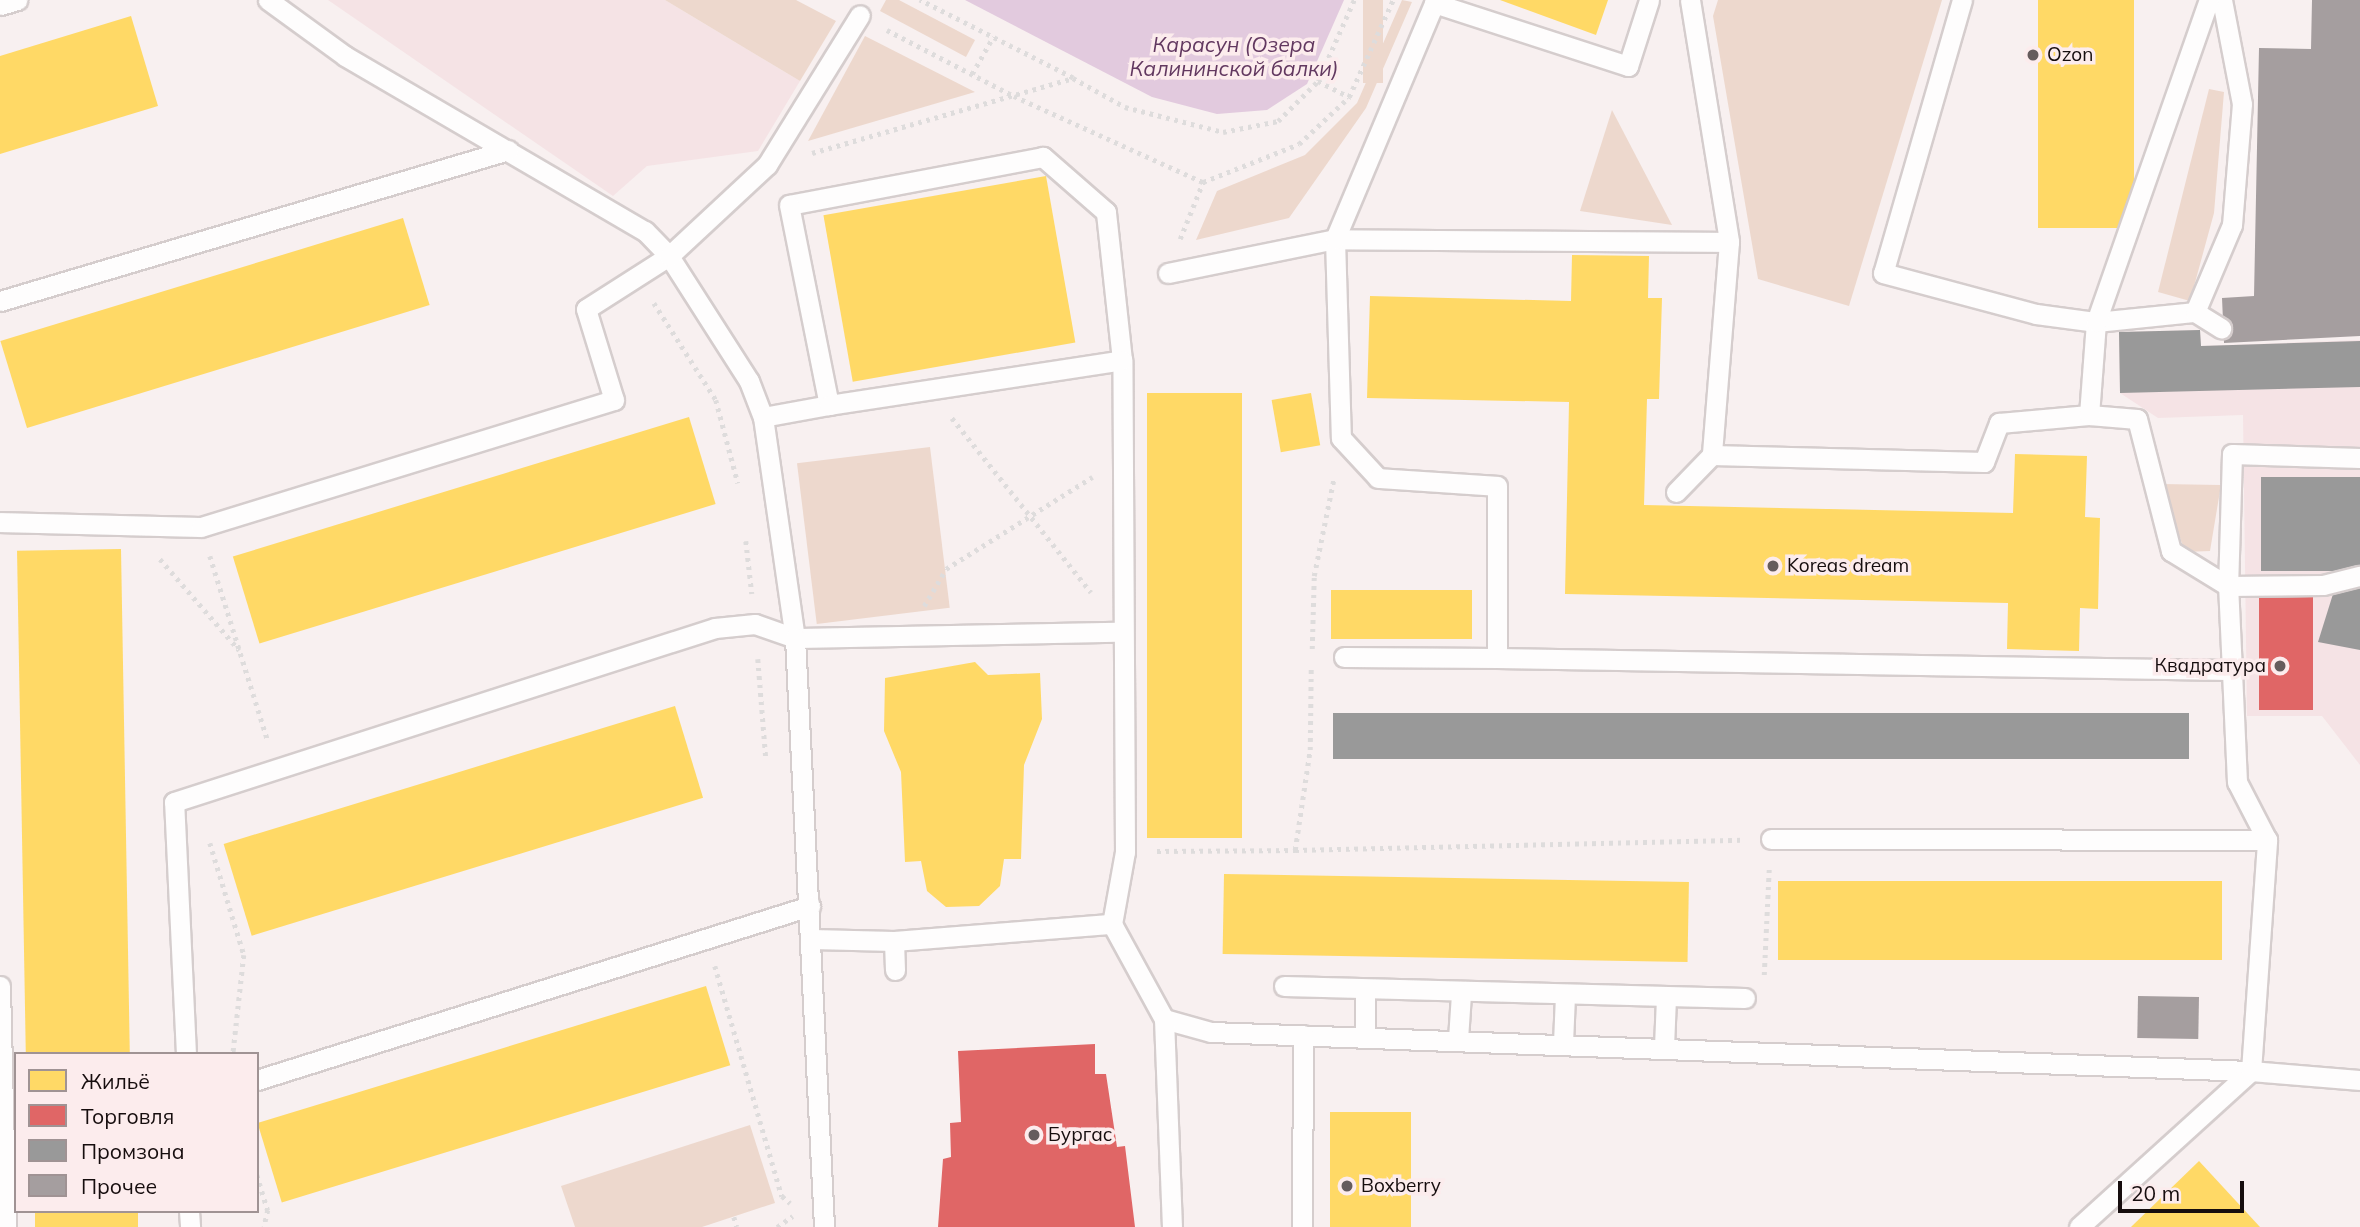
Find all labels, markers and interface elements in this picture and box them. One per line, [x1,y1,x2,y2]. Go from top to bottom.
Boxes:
water label: Карасун (Озера Калининской балки) [1130,31,1338,81]
place label: Ozon [2047,44,2093,66]
marker: Ozon [2025,47,2041,63]
place label: Koreas dream [1787,555,1909,577]
marker: Koreas dream [1765,558,1781,574]
place label: Квадратура [2154,655,2266,677]
marker: Квадратура [2272,658,2288,674]
legend [14,1052,259,1213]
text: Жильё [81,1068,150,1094]
text: Торговля [81,1103,174,1129]
place label: Бургас [1048,1124,1112,1146]
marker: Бургас [1026,1127,1042,1143]
text: Промзона [81,1138,184,1164]
scale bar [2122,1168,2248,1212]
text: Прочее [81,1173,157,1199]
place label: Boxberry [1361,1175,1441,1197]
marker: Boxberry [1339,1178,1355,1194]
text: 20 m [2131,1180,2180,1206]

